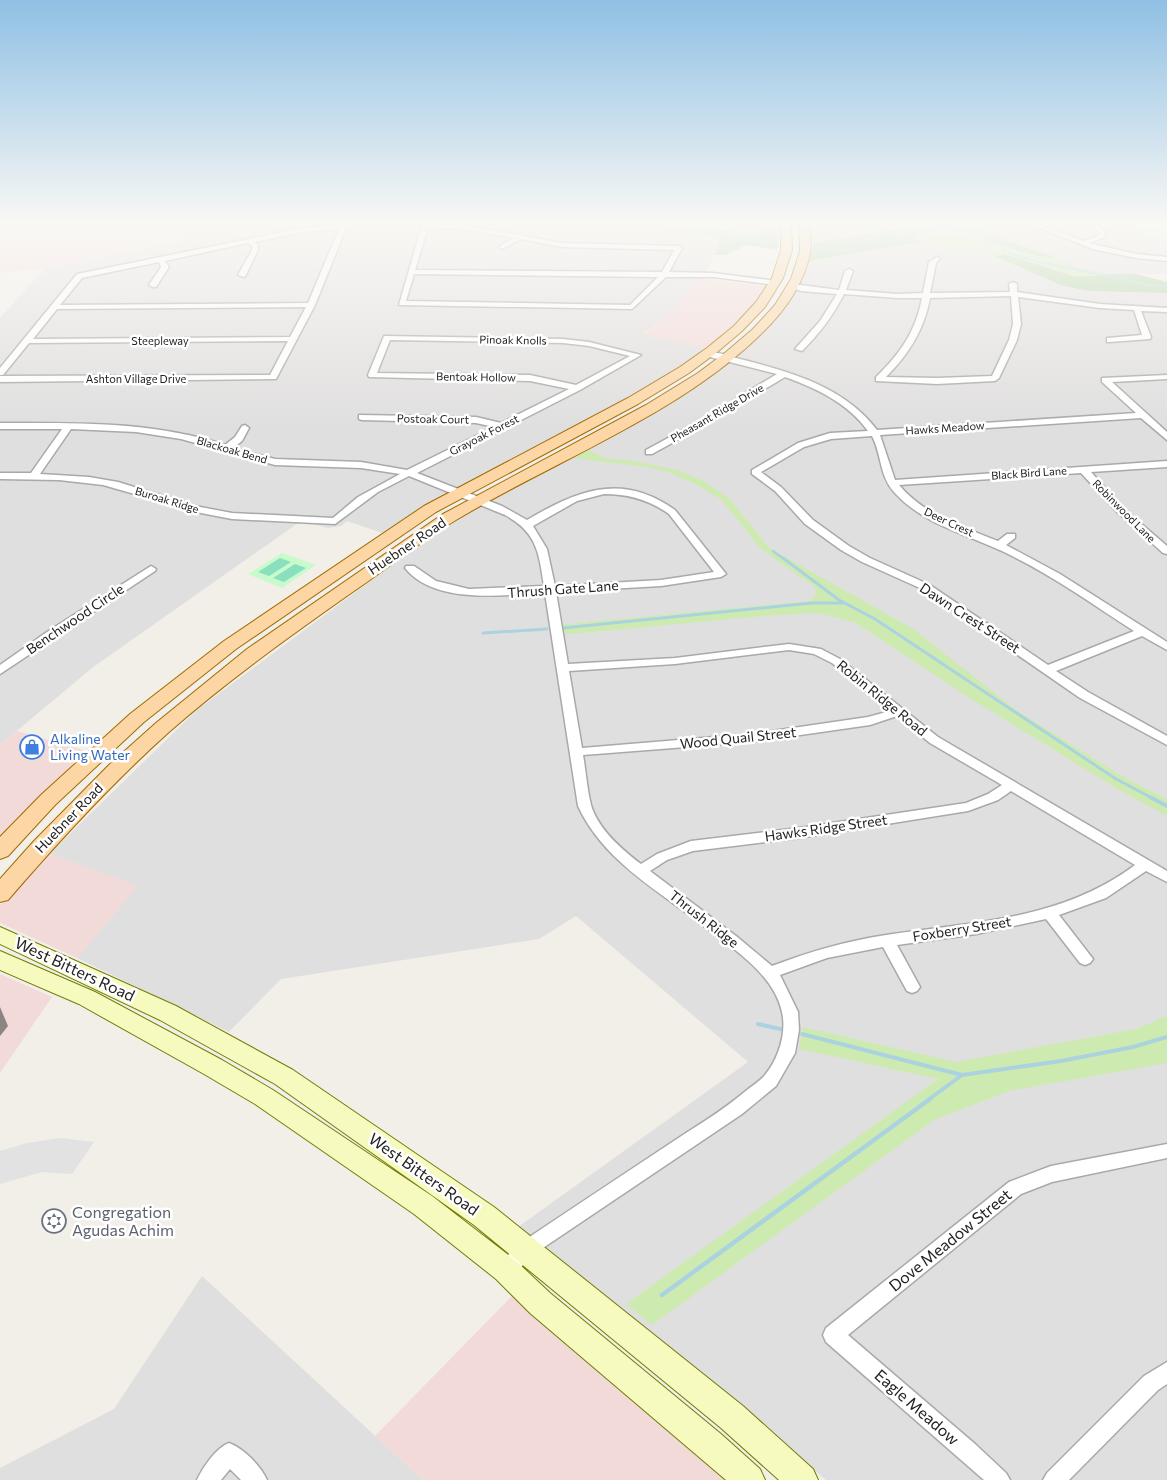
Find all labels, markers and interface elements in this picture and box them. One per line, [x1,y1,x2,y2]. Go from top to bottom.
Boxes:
street label: Pinoak Knolls [479,332,547,347]
street label: Steepleway [131,334,189,347]
street label: Bentoak Hollow [436,369,516,384]
street label: Ashton Village Drive [86,372,186,385]
street label: Pheasant Ridge Drive [668,381,766,445]
street label: Postoak Court [397,411,470,426]
street label: Grayoak Forest [447,411,521,458]
street label: Hawks Meadow [905,418,985,437]
street label: Blackoak Bend [195,433,269,466]
street label: Black Bird Lane [991,463,1067,482]
street label: Robinwood Lane [1090,477,1159,545]
street label: Buroak Ridge [134,484,201,515]
street label: Deer Crest [922,504,977,539]
street label: Huebner Road [365,513,449,578]
street label: Thrush Gate Lane [507,576,619,601]
street label: Dawn Crest Street [917,579,1024,656]
street label: Benchwood Circle [23,580,127,658]
street label: Robin Ridge Road [834,656,931,739]
street label: Wood Quail Street [679,723,797,752]
place label: Alkaline Living Water [50,730,131,763]
shop icon: Alkaline Living Water [19,734,45,760]
street label: Huebner Road [31,779,106,856]
street label: Hawks Ridge Street [764,810,889,845]
street label: Thrush Ridge [666,886,742,951]
street label: Foxberry Street [911,912,1013,945]
street label: West Bitters Road [12,932,138,1005]
street label: West Bitters Road [366,1128,483,1219]
street label: Dove Meadow Street [885,1184,1015,1295]
place label: Congregation Agudas Achim [72,1202,174,1239]
synagogue icon: Congregation Agudas Achim [41,1208,67,1234]
street label: Eagle Meadow [871,1365,964,1449]

